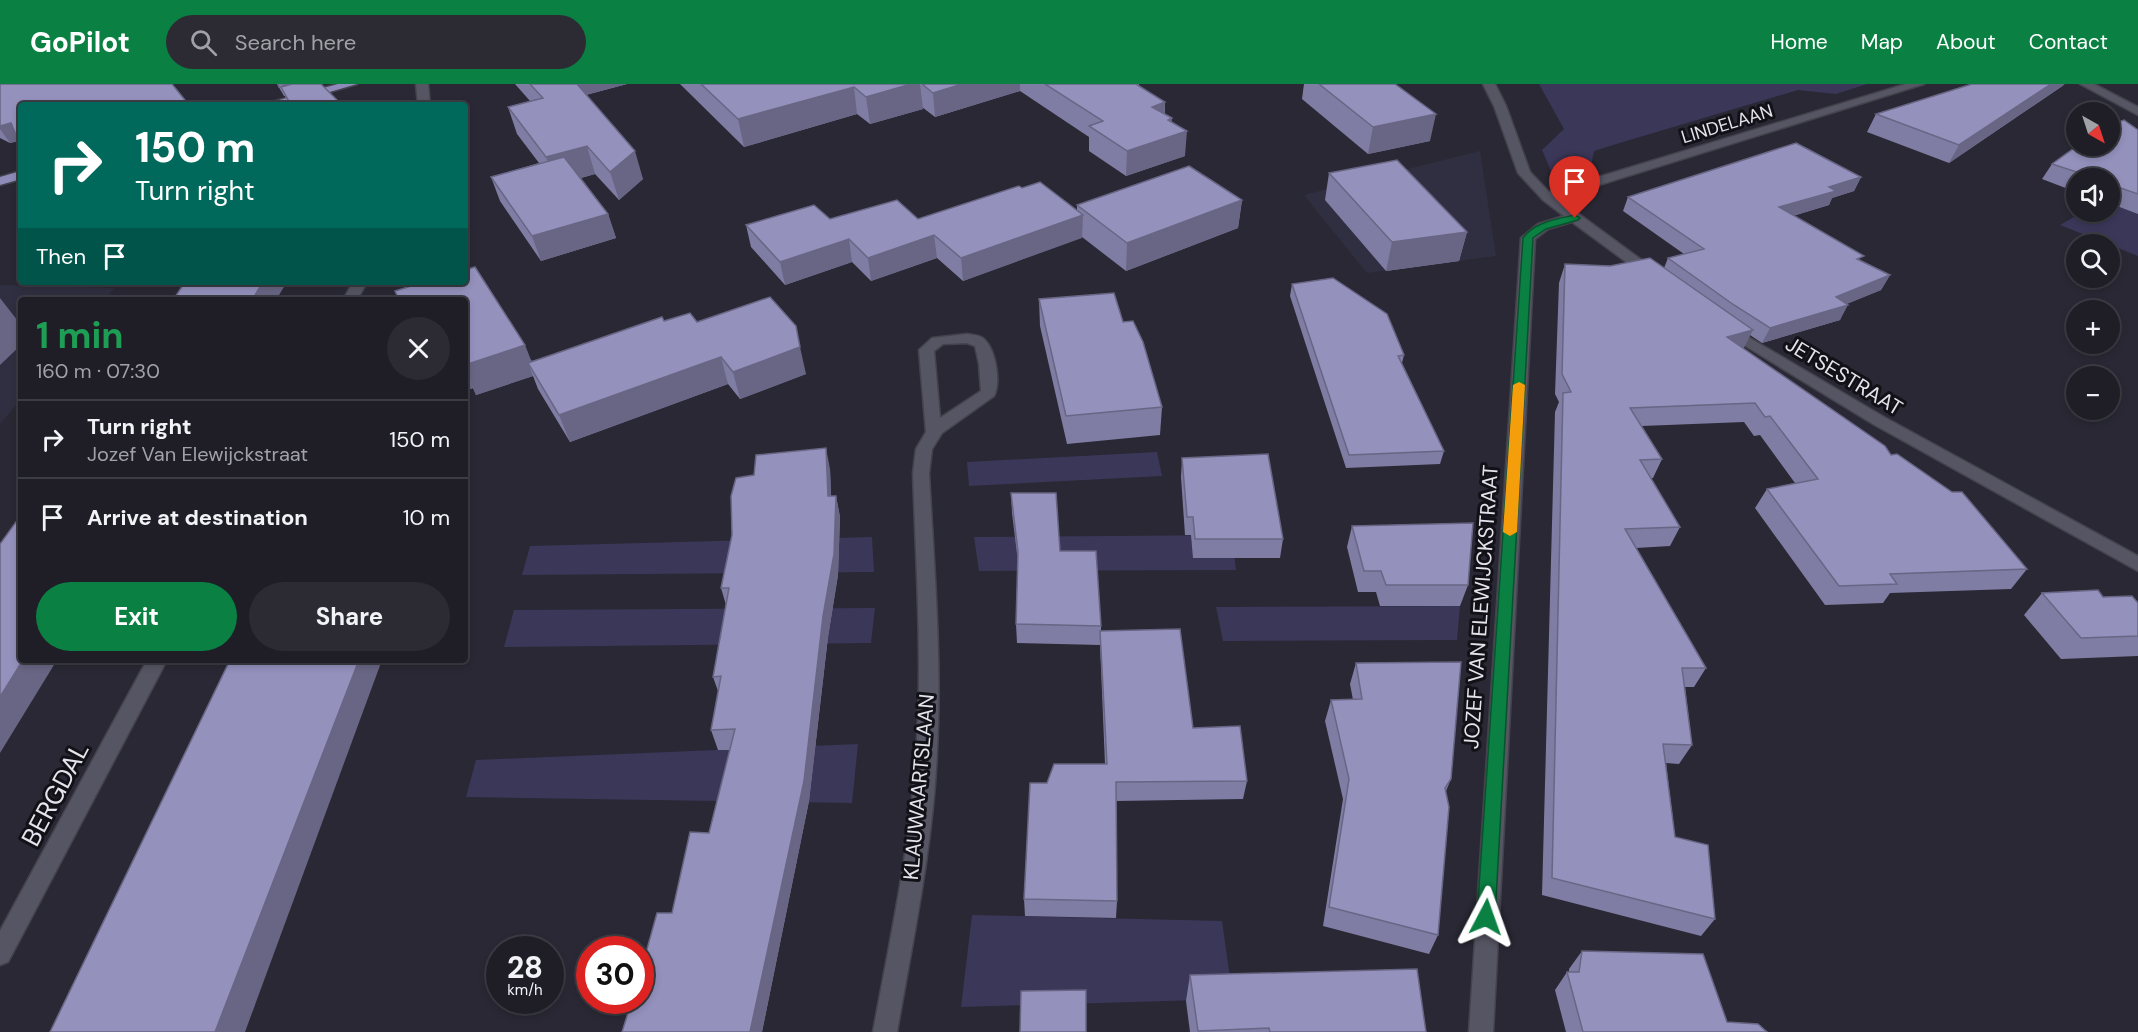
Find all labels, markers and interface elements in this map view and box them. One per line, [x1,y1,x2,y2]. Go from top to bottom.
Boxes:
search box [166,15,586,69]
text: GoPilot [30,24,130,61]
icon: search [187,26,220,59]
text: Search here [235,28,356,57]
text: Home [1770,28,1828,56]
text: Map [1861,28,1903,56]
text: About [1936,28,1996,56]
text: Contact [2029,28,2108,56]
street label: LINDELAAN [1678,99,1776,149]
north arrow [2066,102,2120,156]
map controls [2066,102,2120,420]
text: 150 m [135,120,255,175]
icon: right [36,126,114,204]
pin [1549,156,1600,218]
icon: arrive [1558,165,1591,198]
button: sound [2066,168,2120,222]
text: Turn right [135,173,255,208]
button: search [2066,234,2120,288]
icon: arrive [98,240,131,273]
text: Then [36,242,86,271]
button: + [2066,300,2120,354]
text: 1 min [36,312,124,359]
button: close [387,317,450,380]
street label: JETSESTRAAT [1780,330,1908,422]
text: 160 m · 07:30 [36,358,160,384]
button: − [2066,366,2120,420]
text: Turn right [87,412,192,441]
icon: right [36,423,69,456]
text: 150 m [389,425,450,454]
text: Jozef Van Elewijckstraat [87,441,308,467]
street label: JOZEF VAN ELEWIJCKSTRAAT [1457,464,1505,750]
icon: arrive [36,501,69,534]
text: Arrive at destination [87,503,308,532]
text: 10 m [403,503,450,532]
button: Exit [36,582,237,651]
button: Share [249,582,450,651]
street label: KLAUWAARTSLAAN [897,693,941,881]
street label: BERGDAL [13,736,97,852]
position arrow [1454,885,1518,949]
speed limit sign: 30 [576,936,654,1014]
text: 28 [507,948,543,987]
text: km/h [507,980,543,1000]

